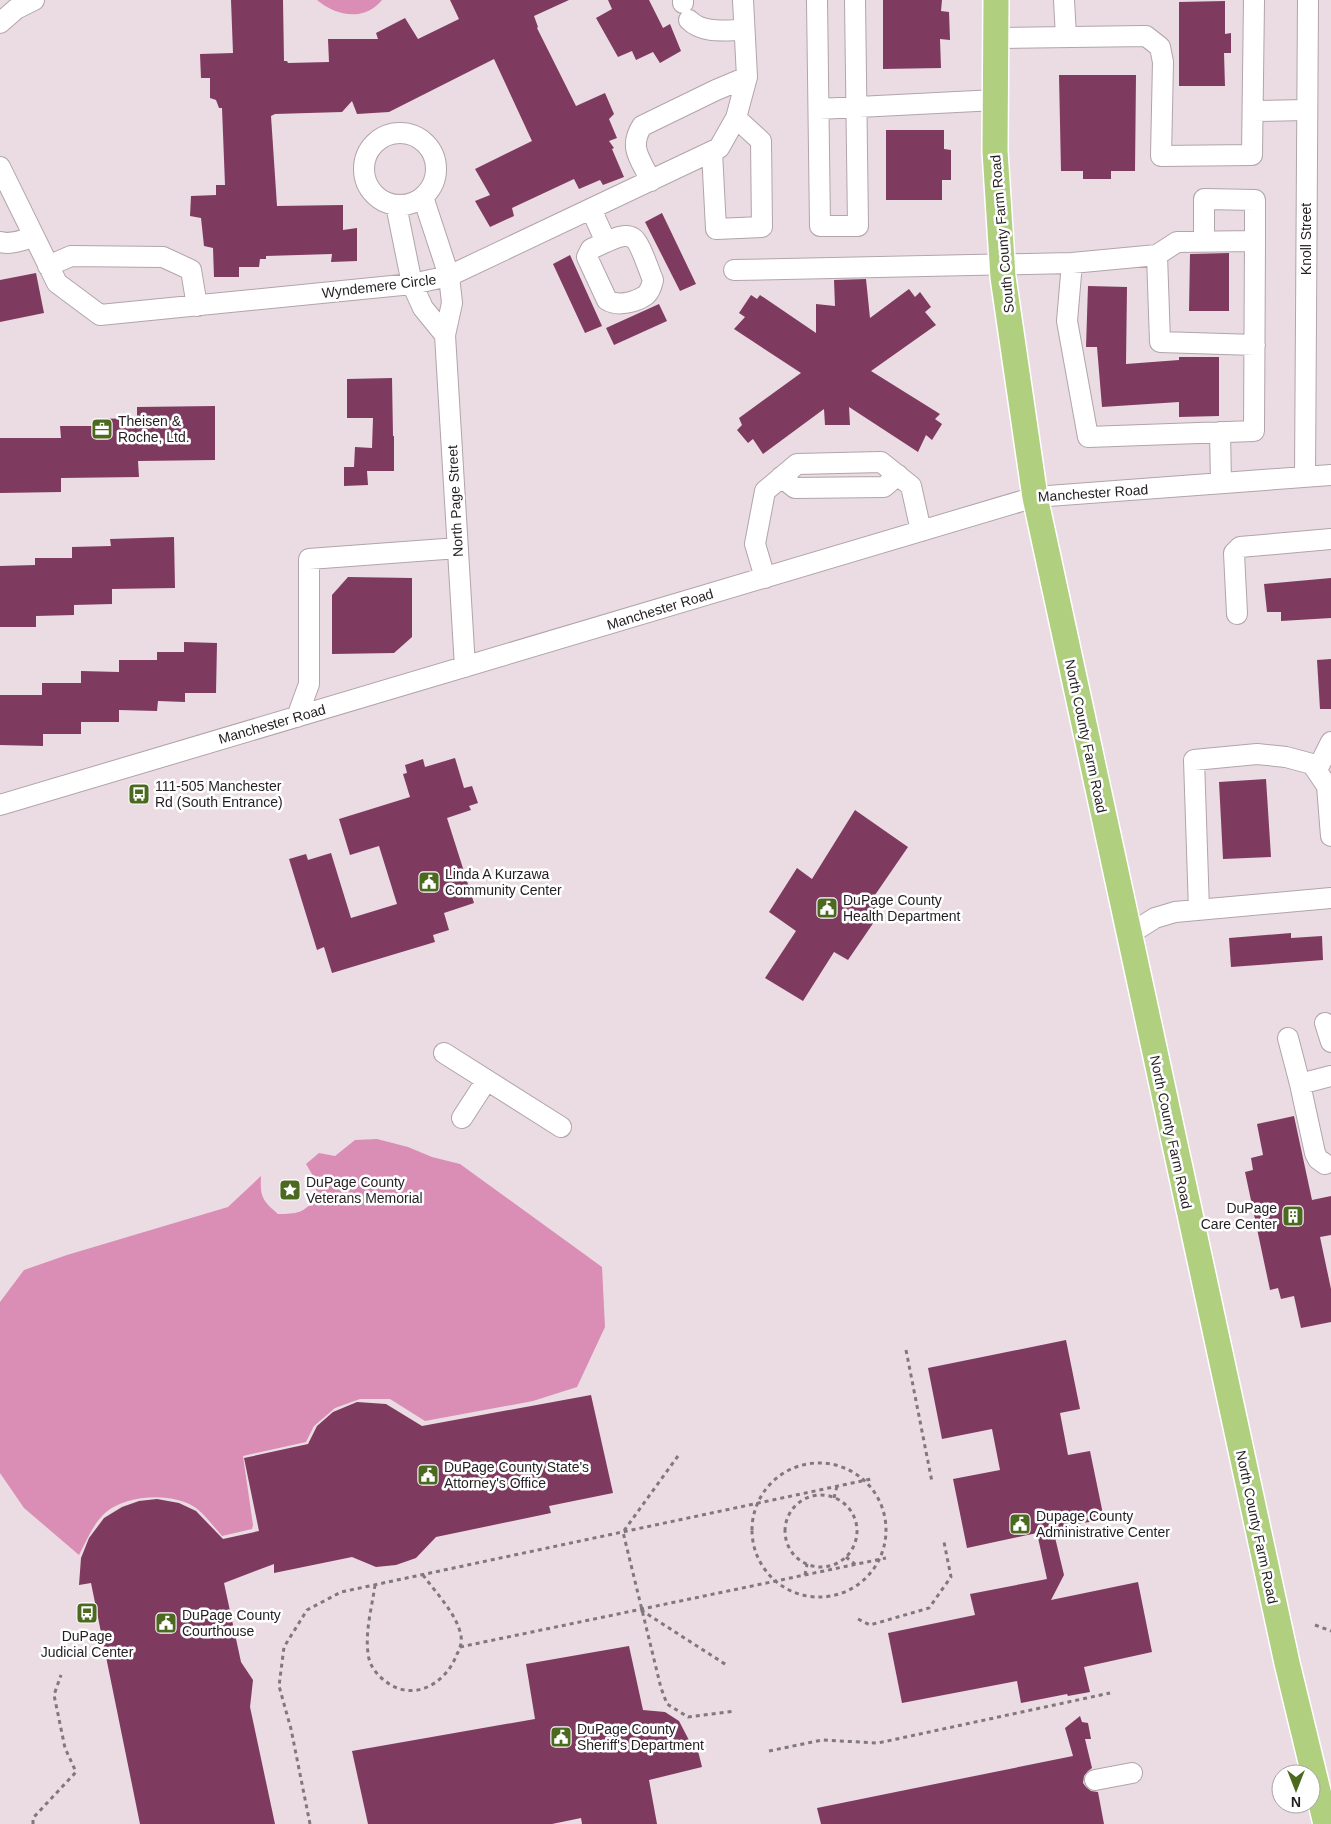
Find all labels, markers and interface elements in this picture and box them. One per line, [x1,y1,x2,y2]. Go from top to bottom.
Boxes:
street label: South County Farm Road [987,154,1017,314]
street label: Knoll Street [1298,203,1314,275]
street label: Wyndemere Circle [321,271,437,301]
place label: Theisen & Roche, Ltd. [118,413,190,445]
office icon: Theisen & Roche, Ltd. [90,417,114,441]
street label: North Page Street [444,445,466,557]
street label: Manchester Road [1037,481,1149,505]
street label: Manchester Road [605,585,715,633]
street label: North County Farm Road [1062,658,1110,814]
street label: Manchester Road [217,701,327,747]
place label: 111-505 Manchester Rd (South Entrance) [155,778,283,810]
bus stop icon: 111-505 Manchester Rd (South Entrance) [127,782,151,806]
place label: Linda A Kurzawa Community Center [445,866,562,898]
public building icon: Linda A Kurzawa Community Center [417,870,441,894]
place label: DuPage County Health Department [843,892,961,924]
public building icon: DuPage County Health Department [815,896,839,920]
street label: North County Farm Road [1147,1054,1195,1210]
place label: DuPage County Veterans Memorial [306,1174,423,1206]
place icon: DuPage County Veterans Memorial [278,1178,302,1202]
place label: DuPage Care Center [1201,1200,1277,1232]
building icon: DuPage Care Center [1281,1204,1305,1228]
street label: North County Farm Road [1233,1449,1281,1605]
place label: DuPage County State's Attorney's Office [444,1459,589,1491]
public building icon: DuPage County State's Attorney's Office [416,1463,440,1487]
place label: Dupage County Administrative Center [1036,1508,1170,1540]
public building icon: Dupage County Administrative Center [1008,1512,1032,1536]
bus stop icon: DuPage Judicial Center [75,1601,99,1625]
place label: DuPage County Courthouse [182,1607,281,1639]
public building icon: DuPage County Courthouse [154,1611,178,1635]
place label: DuPage Judicial Center [41,1628,134,1660]
place label: DuPage County Sheriff's Department [577,1721,704,1753]
public building icon: DuPage County Sheriff's Department [549,1725,573,1749]
north arrow [1271,1764,1321,1814]
text: N [1291,1794,1301,1810]

